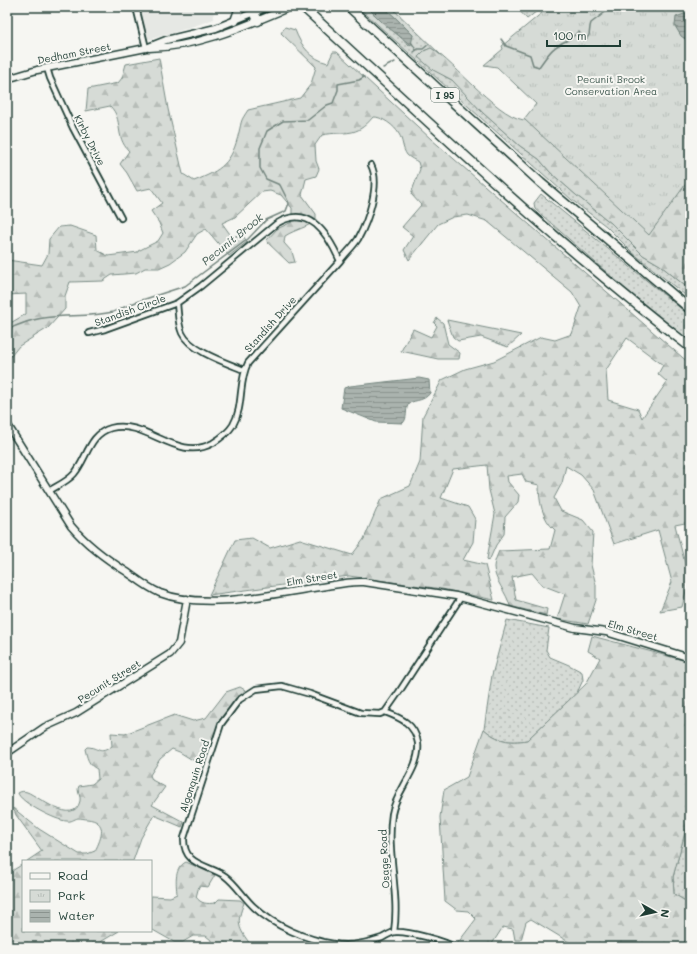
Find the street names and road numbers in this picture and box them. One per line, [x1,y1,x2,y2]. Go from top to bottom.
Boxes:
street label: Dedham Street [36,39,112,67]
road number: I 95 [431,88,459,102]
street label: Kirby Drive [71,112,109,168]
street label: Standish Circle [93,291,167,329]
street label: Standish Drive [241,293,299,355]
street label: Elm Street [286,567,338,589]
street label: Elm Street [606,616,660,644]
street label: Pecunit Street [75,656,143,706]
street label: Algonquin Road [176,738,212,814]
street label: Osage Road [375,829,393,889]

